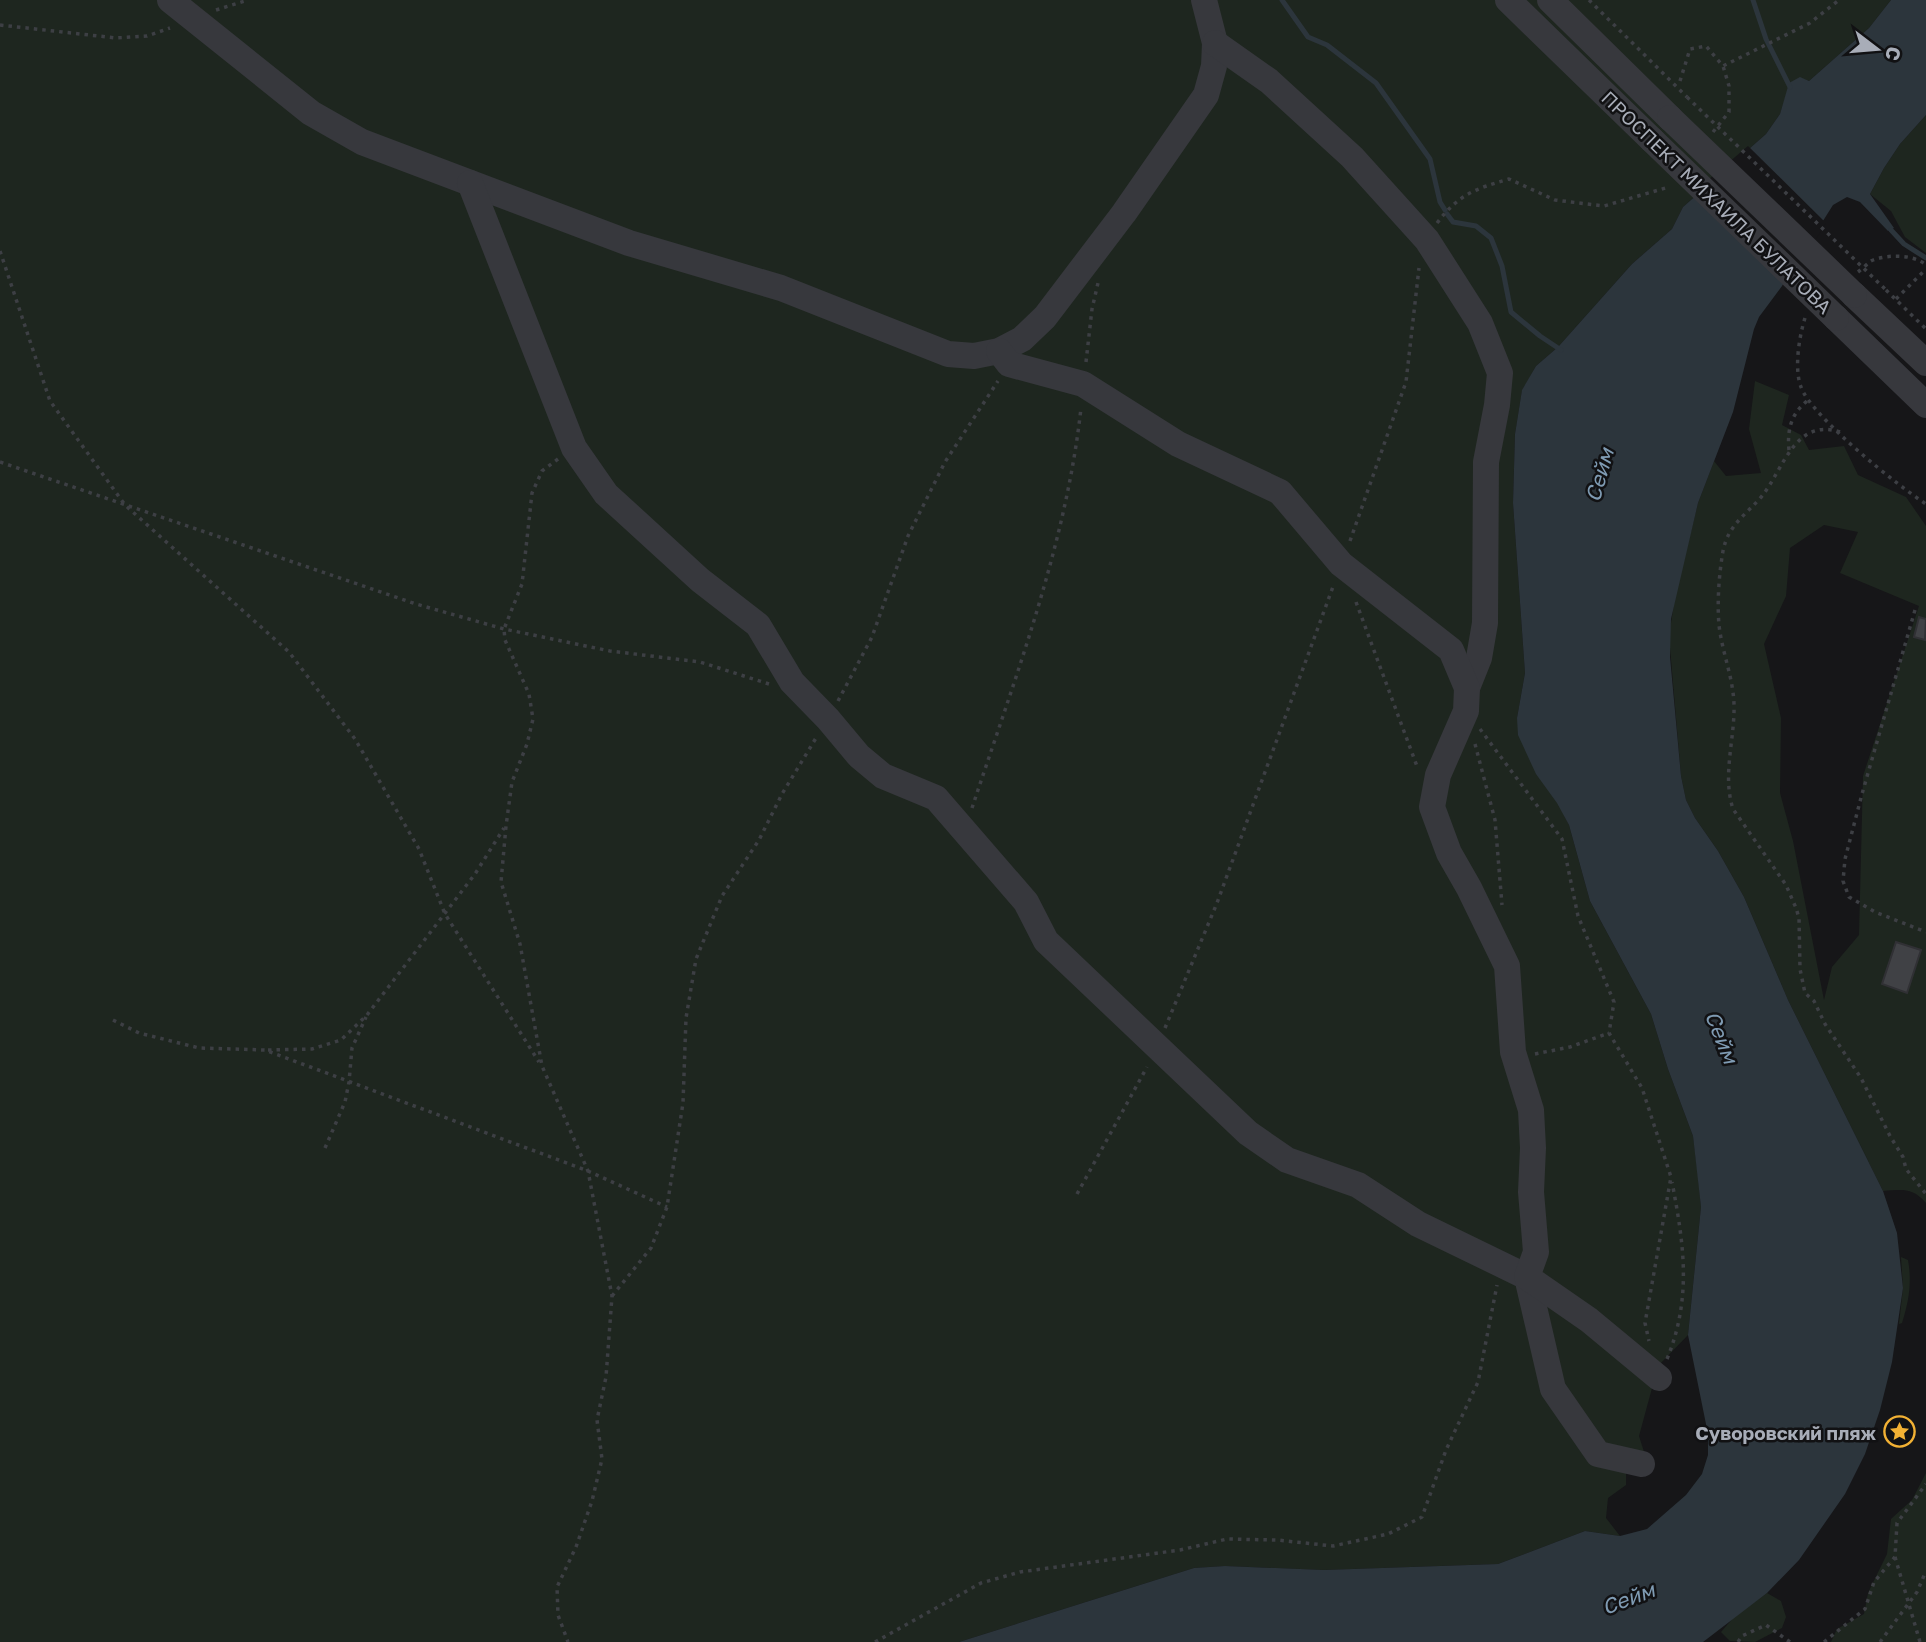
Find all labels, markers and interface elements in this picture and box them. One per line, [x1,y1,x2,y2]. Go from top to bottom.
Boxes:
north arrow [1842,14,1912,84]
text: С [1881,44,1907,63]
street label: ПРОСПЕКТ МИХАИЛА БУЛАТОВА [1597,86,1837,318]
water label: Сейм [1579,443,1620,505]
water label: Сейм [1700,1007,1745,1069]
place icon: Суворовский пляж [1882,1415,1916,1449]
place label: Суворовский пляж [1695,1421,1876,1444]
water label: Сейм [1598,1575,1660,1620]

